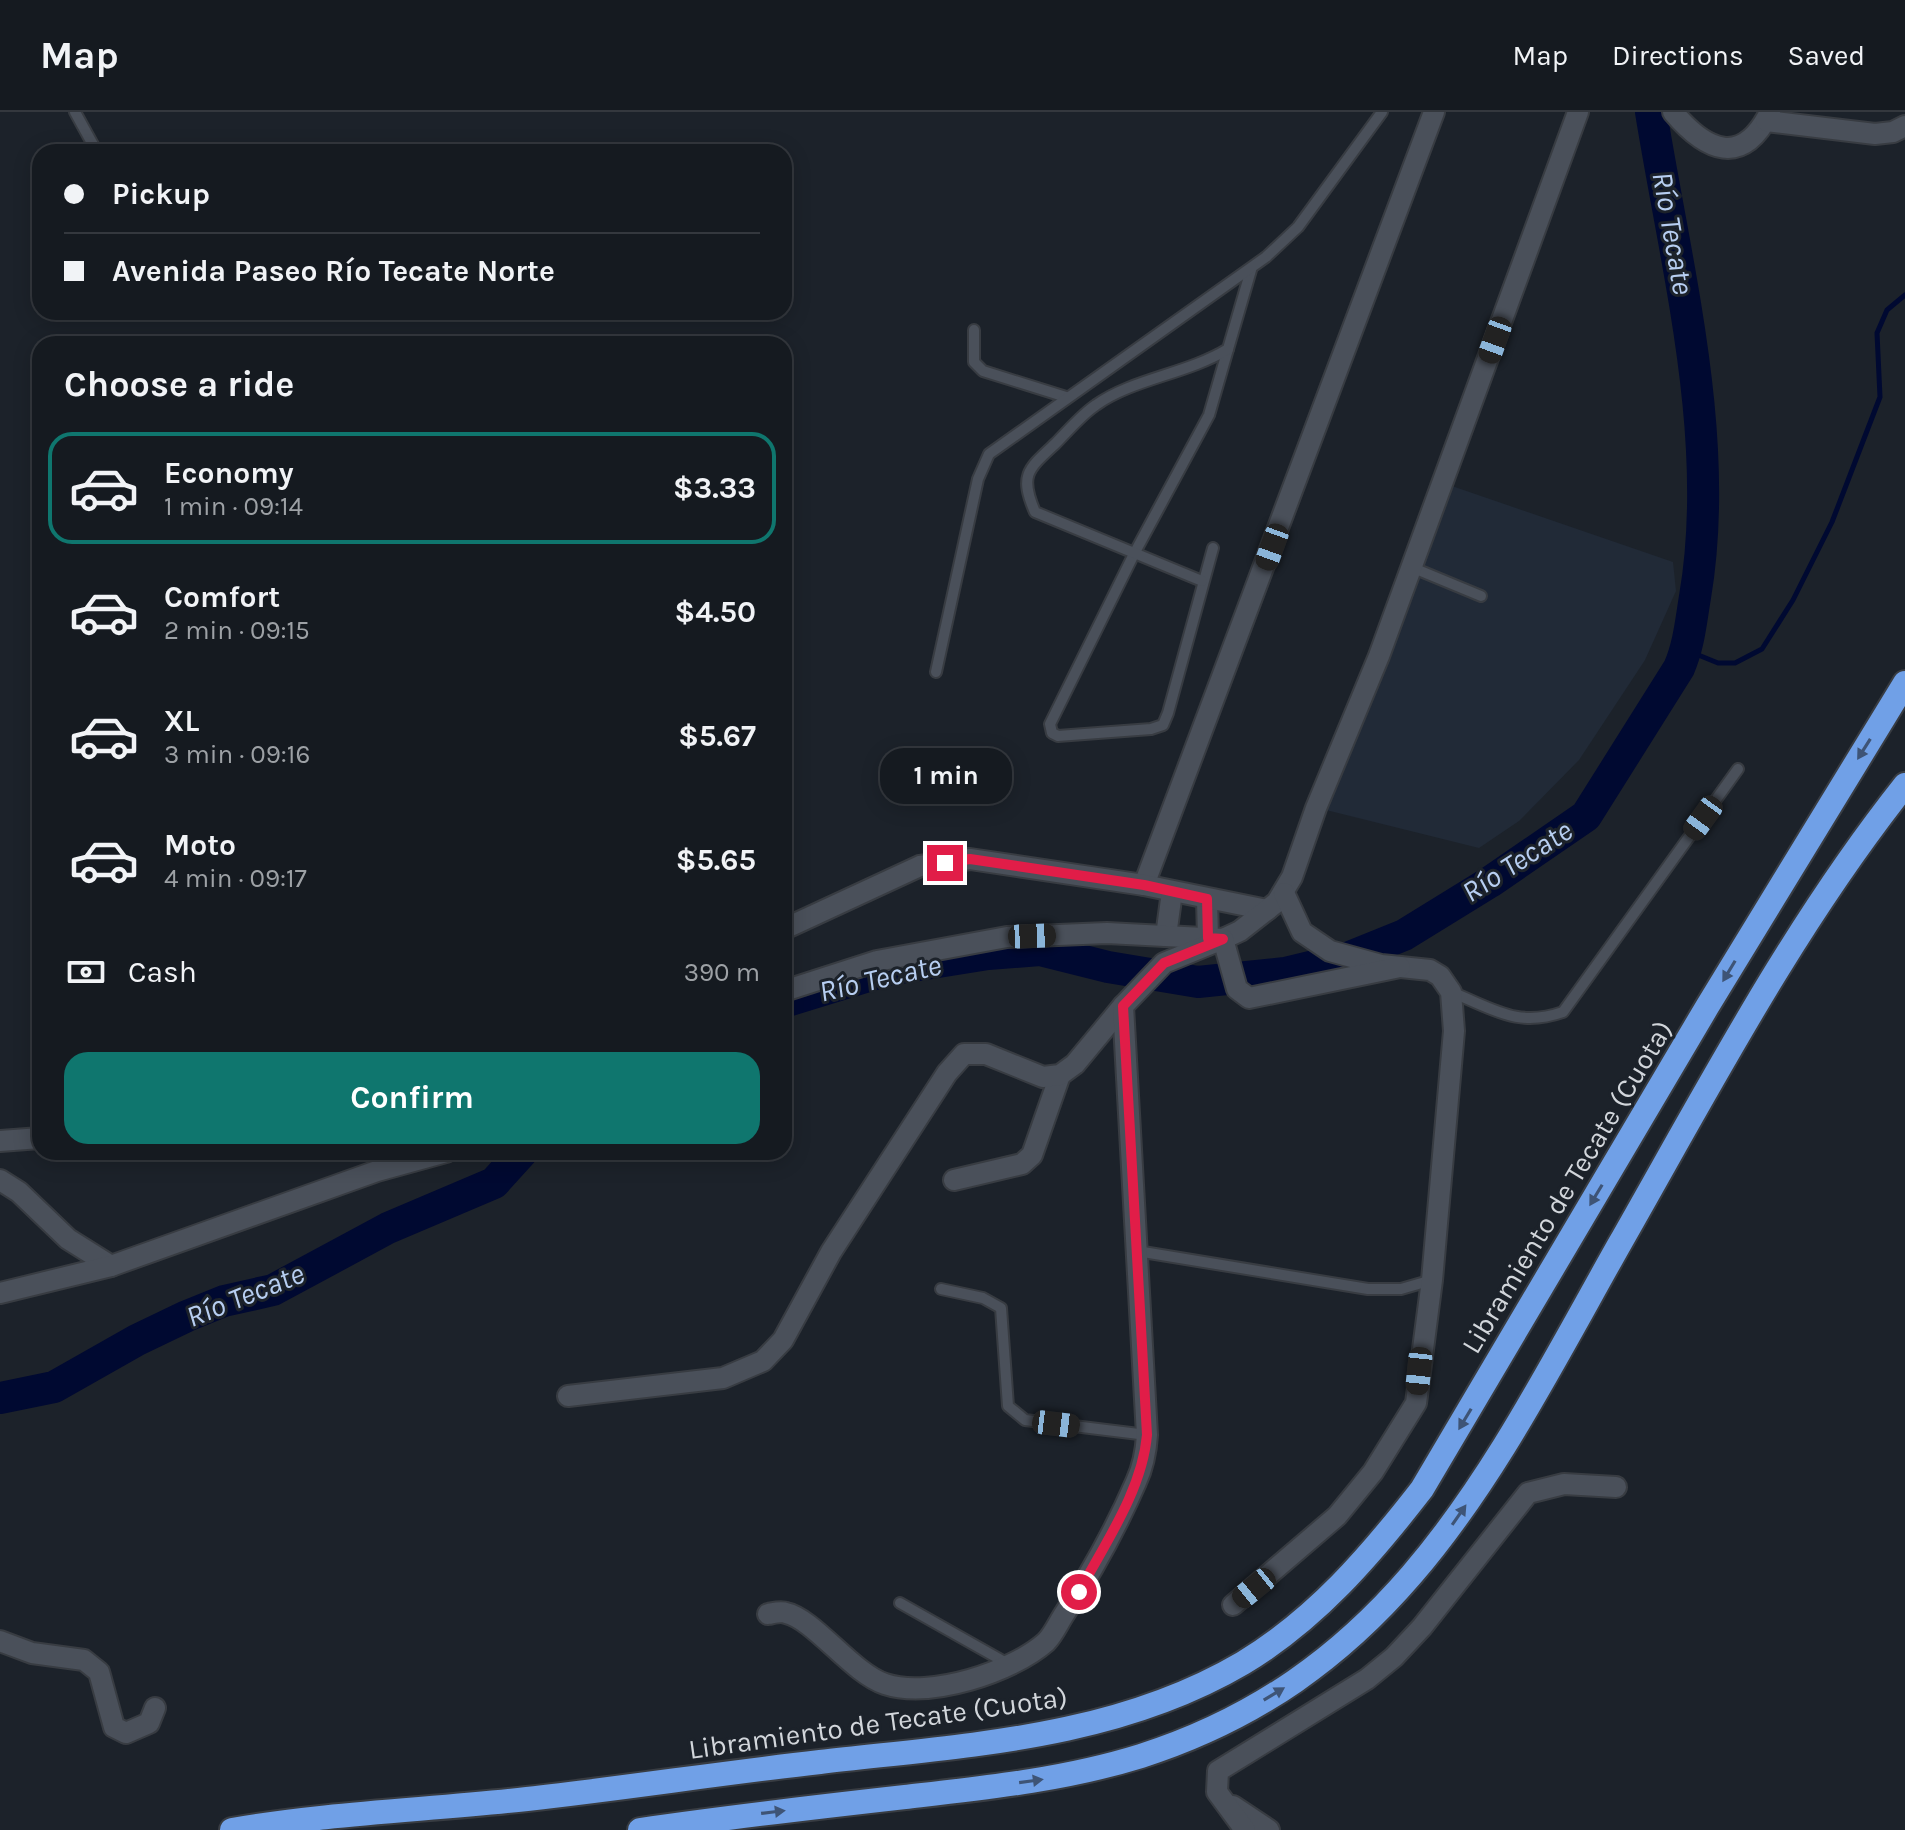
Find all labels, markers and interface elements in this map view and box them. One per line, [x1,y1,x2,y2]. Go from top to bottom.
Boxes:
text: Map [40,33,119,78]
text: Map [1513,39,1568,72]
text: Directions [1612,39,1744,72]
text: Saved [1788,39,1865,72]
water label: Río Tecate [1644,169,1702,297]
text: Pickup [112,176,210,212]
text: Avenida Paseo Río Tecate Norte [112,253,555,289]
car [1476,313,1514,367]
text: Choose a ride [64,363,294,405]
icon: car [68,452,140,524]
text: Economy [164,455,294,491]
text: $3.33 [673,470,756,506]
text: 1 min · 09:14 [164,491,303,522]
car [1253,520,1291,574]
icon: car [68,576,140,648]
text: Comfort [164,579,280,615]
text: $4.50 [675,594,756,630]
text: 2 min · 09:15 [164,615,310,646]
icon: car [68,700,140,772]
text: XL [164,703,199,739]
text: $5.67 [678,718,756,754]
one-way arrow [1857,738,1871,760]
text: 3 min · 09:16 [164,739,310,770]
callout: 1 min [879,747,1011,803]
text: 1 min [913,760,979,791]
car [1679,792,1727,844]
water label: Río Tecate [1455,812,1579,910]
icon: car [68,824,140,896]
text: Moto [164,827,236,863]
text: $5.65 [676,842,756,878]
route end [927,845,963,881]
text: 4 min · 09:17 [164,863,307,894]
car [1008,923,1056,949]
water label: Río Tecate [815,946,945,1010]
icon: cash [64,950,108,994]
text: Cash [128,954,197,990]
text: 390 m [684,957,760,988]
one-way arrow [1722,960,1736,982]
street label: Libramiento de Tecate (Cuota) [1454,1015,1680,1359]
button: Confirm [64,1052,760,1144]
one-way arrow [1589,1184,1603,1206]
water label: Río Tecate [181,1255,309,1335]
car [1405,1346,1433,1396]
one-way arrow [1458,1408,1472,1430]
car [1031,1409,1081,1439]
one-way arrow [1451,1504,1466,1525]
car [1228,1564,1280,1612]
route start [1061,1574,1097,1610]
street label: Libramiento de Tecate (Cuota) [686,1680,1070,1766]
one-way arrow [1263,1687,1285,1701]
one-way arrow [1019,1774,1044,1787]
one-way arrow [761,1806,786,1819]

